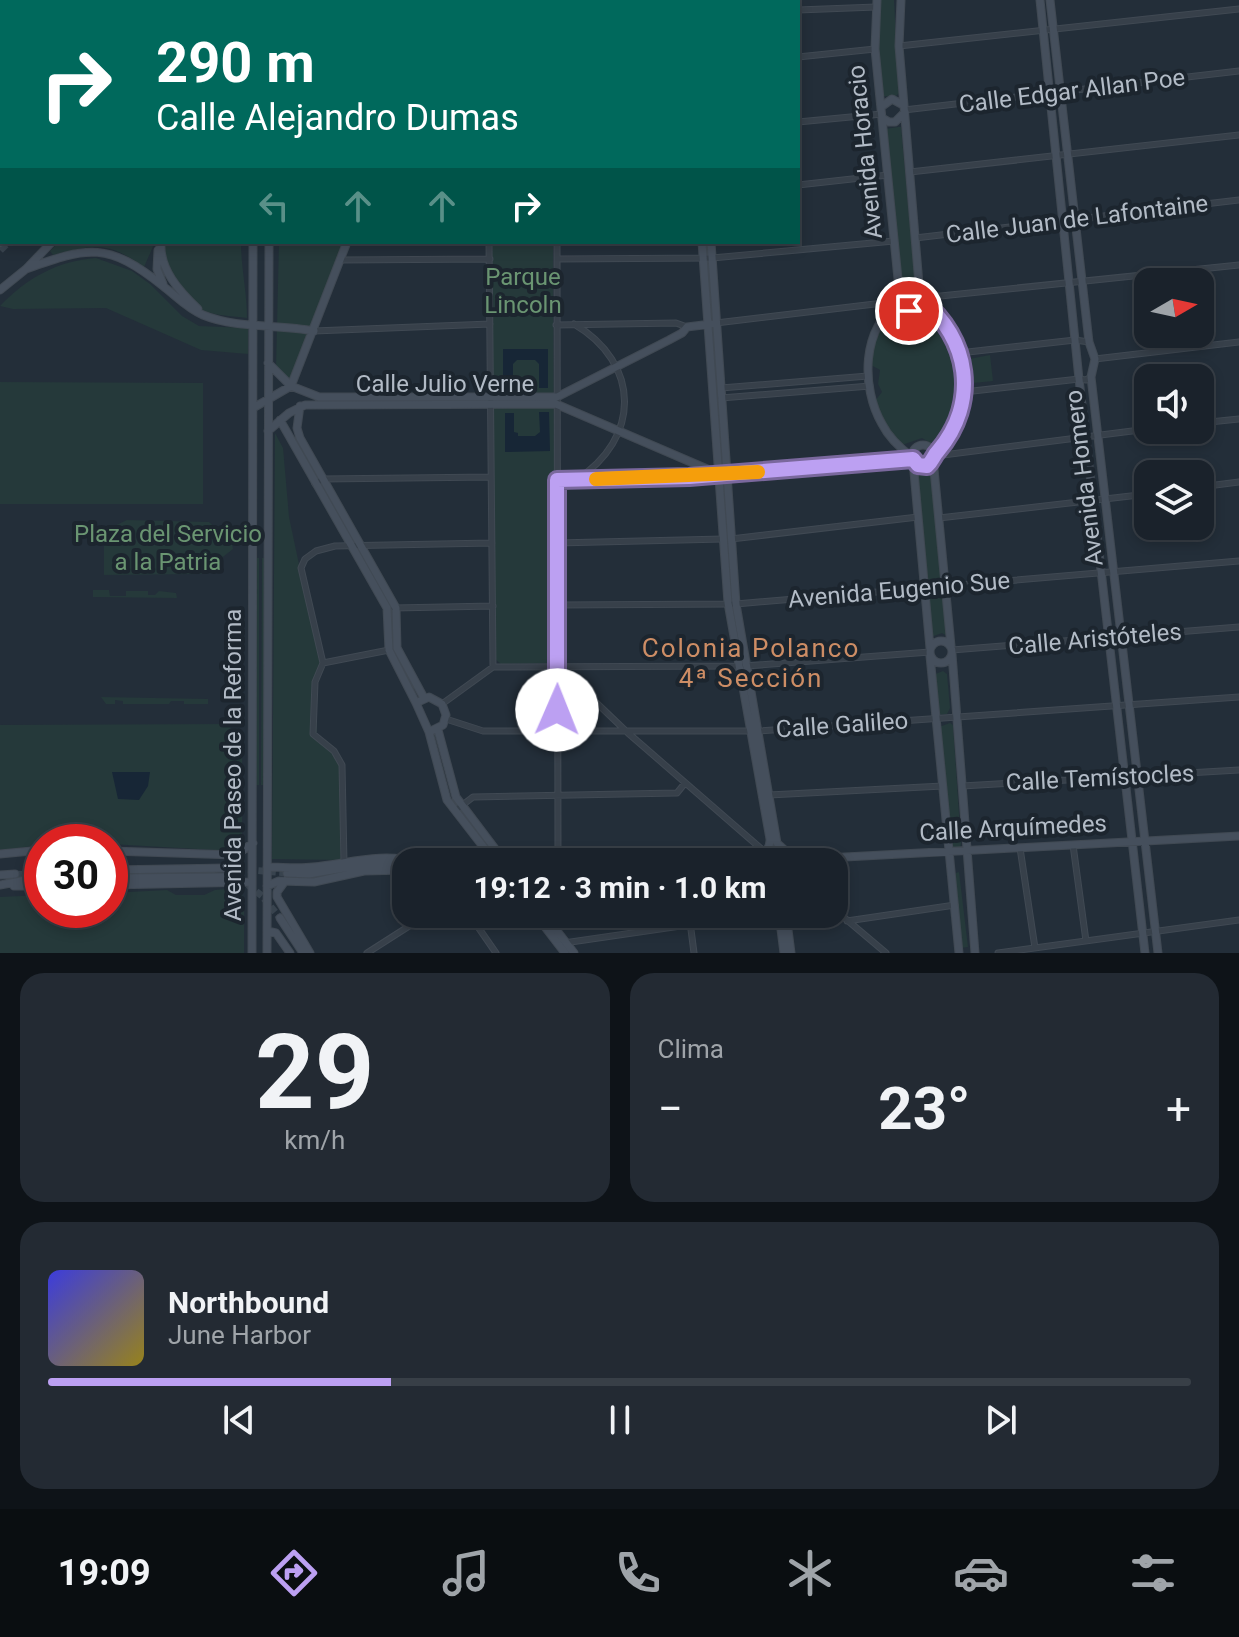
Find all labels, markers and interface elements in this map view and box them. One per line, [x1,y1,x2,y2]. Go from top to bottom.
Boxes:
text: 290 m [156,30,315,96]
icon: right [24,32,128,136]
street label: Calle Edgar Allan Poe [957,63,1187,119]
street label: Avenida Horacio [842,64,888,240]
text: Calle Alejandro Dumas [156,97,519,139]
icon: left [252,184,296,228]
icon: ahead [336,184,380,228]
icon: ahead [420,184,464,228]
icon: right [504,184,548,228]
street label: Calle Juan de Lafontaine [944,189,1210,249]
park label: Parque Lincoln [484,263,562,319]
north arrow [1134,268,1214,348]
map controls [1134,268,1214,540]
pin [875,277,943,345]
icon: arrive [887,289,931,333]
button: sound [1134,364,1214,444]
street label: Calle Julio Verne [356,370,534,398]
street label: Avenida Homero [1059,388,1109,568]
button: layers [1134,460,1214,540]
park label: Plaza del Servicio a la Patria [74,520,262,576]
street label: Avenida Eugenio Sue [787,566,1011,614]
street label: Avenida Paseo de la Reforma [219,609,247,921]
street label: Calle Aristóteles [1007,617,1183,661]
district label: Colonia Polanco 4ª Sección [642,633,860,693]
position arrow [515,668,599,752]
street label: Calle Galileo [775,706,909,744]
street label: Calle Temístocles [1005,759,1195,797]
street label: Calle Arquímedes [918,809,1108,847]
speed limit sign: 30 [24,824,128,928]
text: 19:12 · 3 min · 1.0 km [473,870,767,905]
text: 29 [255,1012,374,1133]
text: Clima [658,1034,724,1064]
text: 23° [878,1073,970,1144]
text: − [658,1083,683,1135]
text: + [1166,1083,1191,1135]
text: km/h [284,1125,345,1155]
text: Northbound [168,1285,329,1320]
text: June Harbor [168,1320,311,1350]
icon: previous [217,1398,261,1442]
icon: pause [598,1398,642,1442]
icon: next [979,1398,1023,1442]
icon: directions [266,1545,322,1601]
icon: music [438,1545,494,1601]
icon: phone [610,1545,666,1601]
icon: climate [782,1545,838,1601]
icon: car [953,1545,1009,1601]
icon: filters [1125,1545,1181,1601]
text: 19:09 [58,1552,151,1594]

